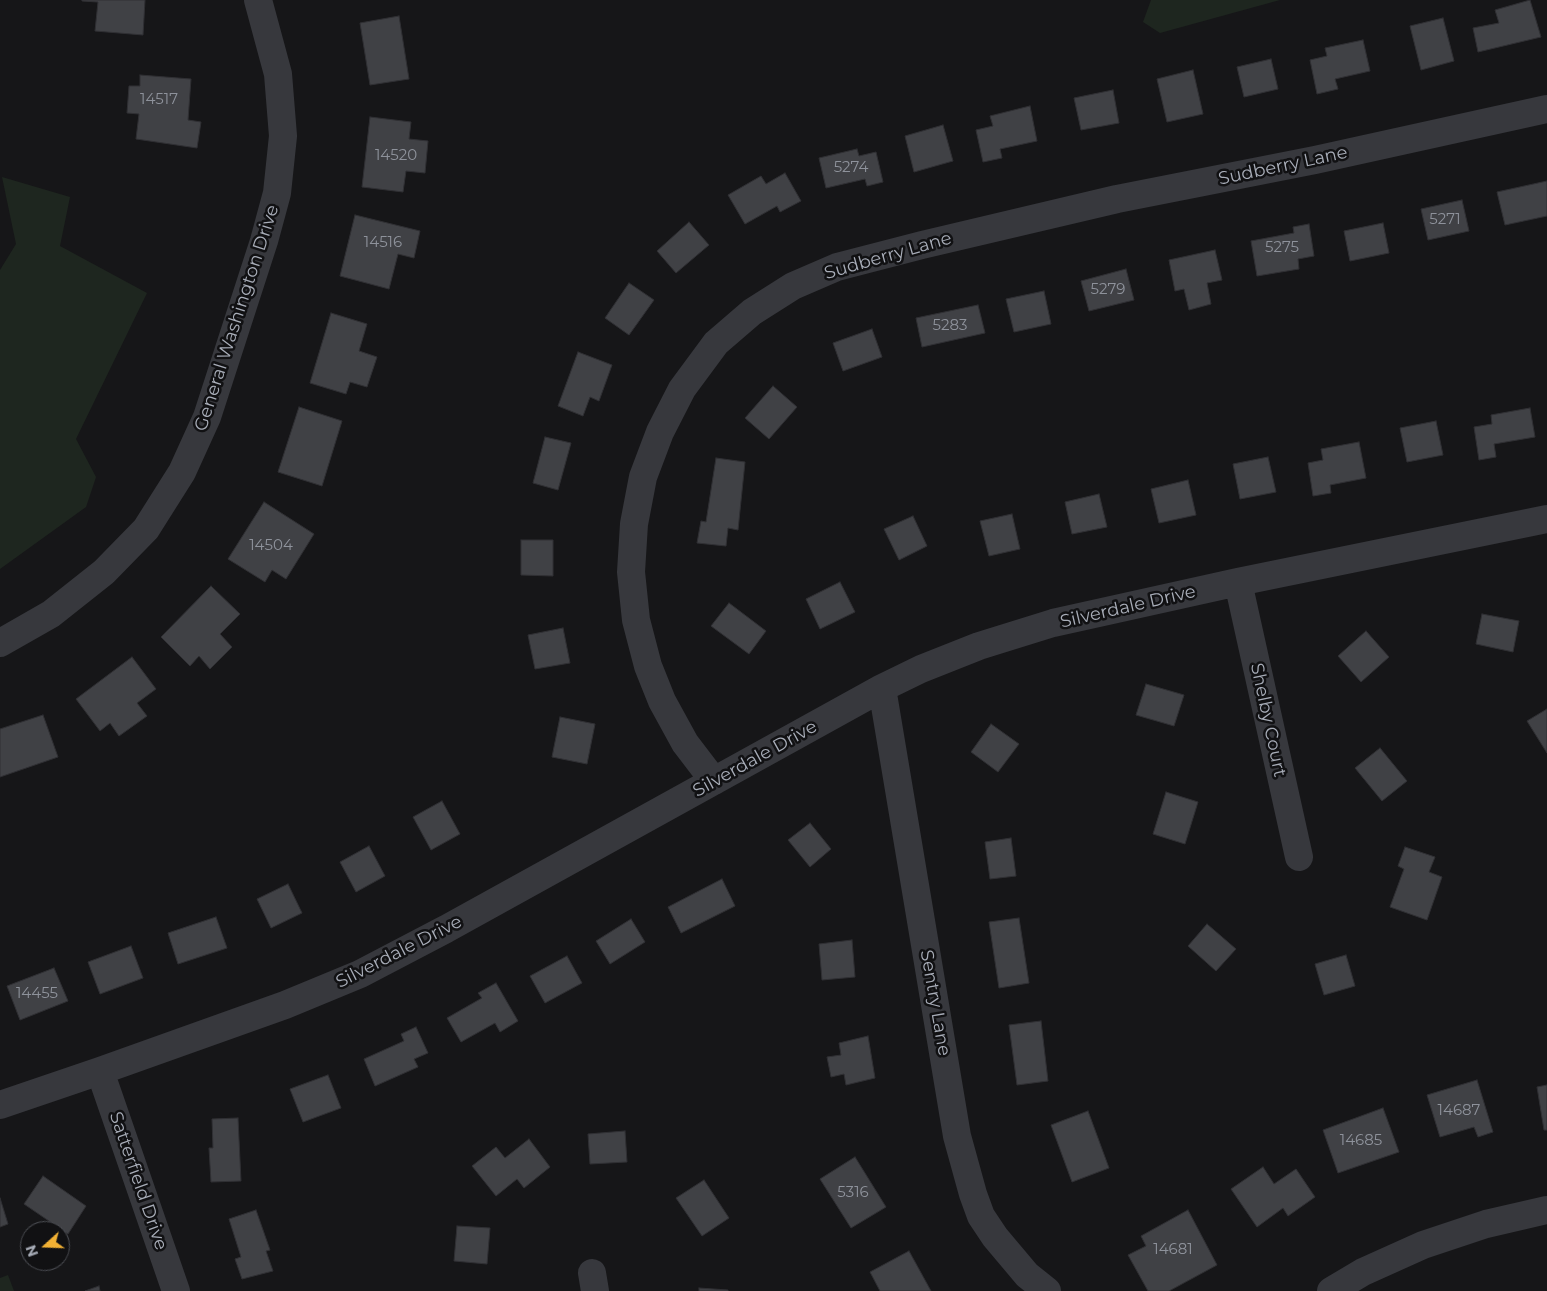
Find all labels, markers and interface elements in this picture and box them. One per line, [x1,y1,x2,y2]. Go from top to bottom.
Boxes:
house number: 14517 [140,91,178,109]
street label: Sudberry Lane [1217,142,1349,190]
house number: 14520 [375,147,417,165]
house number: 5274 [834,159,868,177]
street label: General Washington Drive [190,202,284,434]
house number: 5271 [1429,211,1461,229]
street label: Sudberry Lane [822,228,954,284]
house number: 14516 [364,234,402,252]
house number: 5275 [1265,239,1299,257]
house number: 5279 [1091,281,1125,299]
house number: 5283 [933,317,967,335]
house number: 14504 [249,537,293,555]
street label: Silverdale Drive [1058,581,1198,633]
street label: Shelby Court [1245,661,1291,779]
street label: Silverdale Drive [689,716,821,802]
street label: Silverdale Drive [332,911,466,993]
street label: Sentry Lane [915,948,955,1058]
house number: 14455 [16,985,58,1003]
house number: 14687 [1438,1102,1480,1120]
street label: Satterfield Drive [104,1109,172,1253]
house number: 14685 [1340,1132,1382,1150]
house number: 5316 [837,1184,869,1202]
north arrow [20,1221,70,1271]
house number: 14681 [1153,1241,1193,1259]
text: N [21,1242,42,1259]

